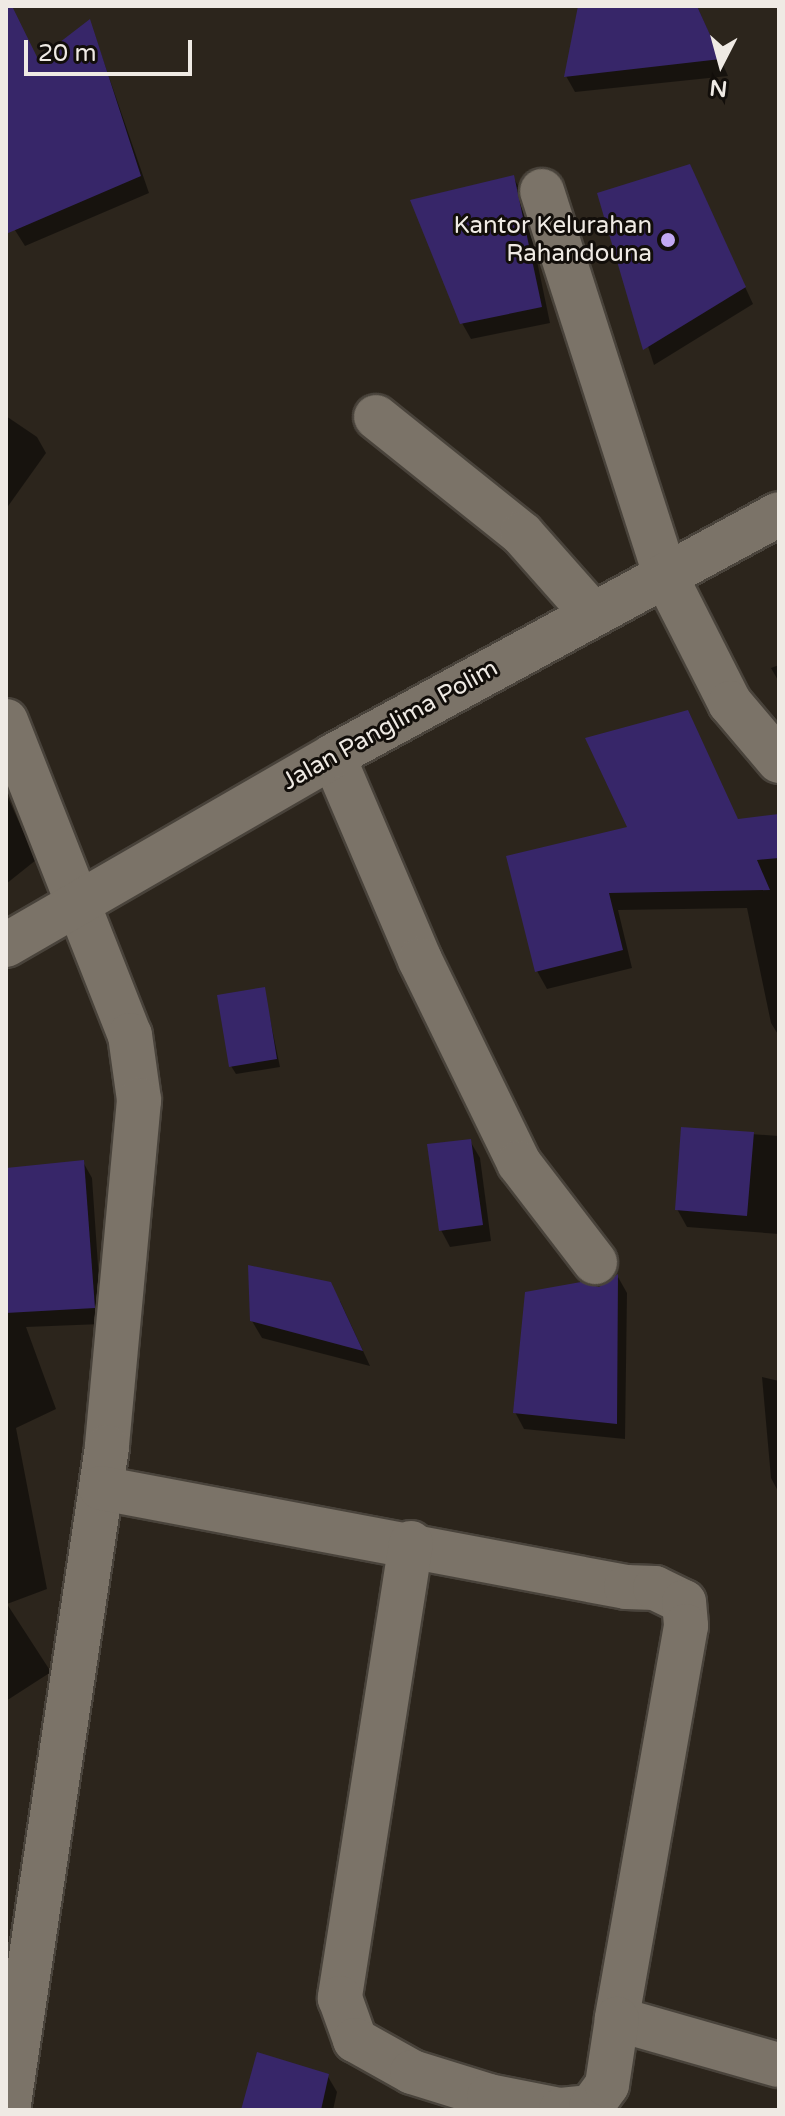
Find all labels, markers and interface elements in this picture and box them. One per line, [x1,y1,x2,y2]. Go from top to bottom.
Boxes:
scale bar [28,24,196,74]
north arrow [681,24,761,104]
text: 20 m [38,39,96,68]
text: N [708,74,729,102]
place label: Kantor Kelurahan Rahandouna [453,212,652,268]
marker: Kantor Kelurahan Rahandouna [659,231,677,249]
street label: Jalan Panglima Polim [277,654,503,796]

